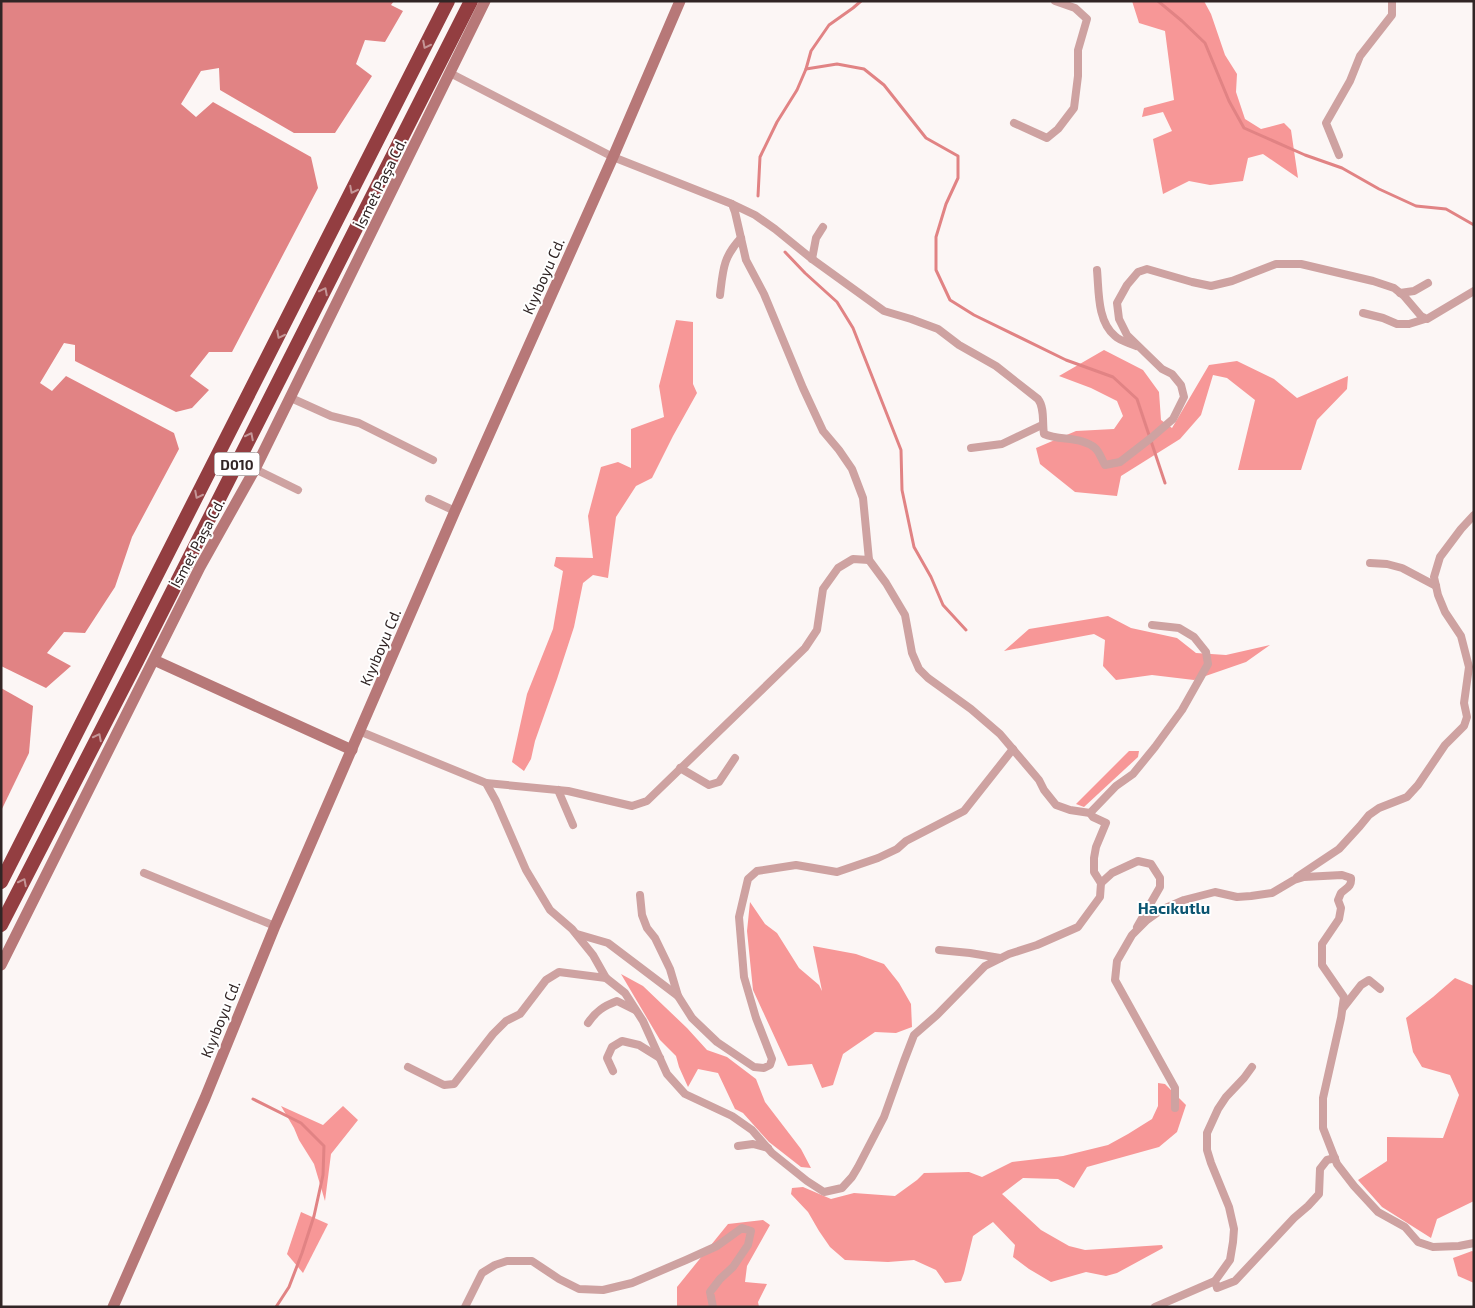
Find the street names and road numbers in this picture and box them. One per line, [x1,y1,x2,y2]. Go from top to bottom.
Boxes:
street label: İsmet Paşa Cd. [350,135,411,232]
street label: Kıyıboyu Cd. [518,235,568,317]
road number: D010 [214,452,260,476]
street label: İsmet Paşa Cd. [166,495,229,591]
street label: Kıyıboyu Cd. [356,606,404,688]
street label: Kıyıboyu Cd. [196,978,244,1060]

